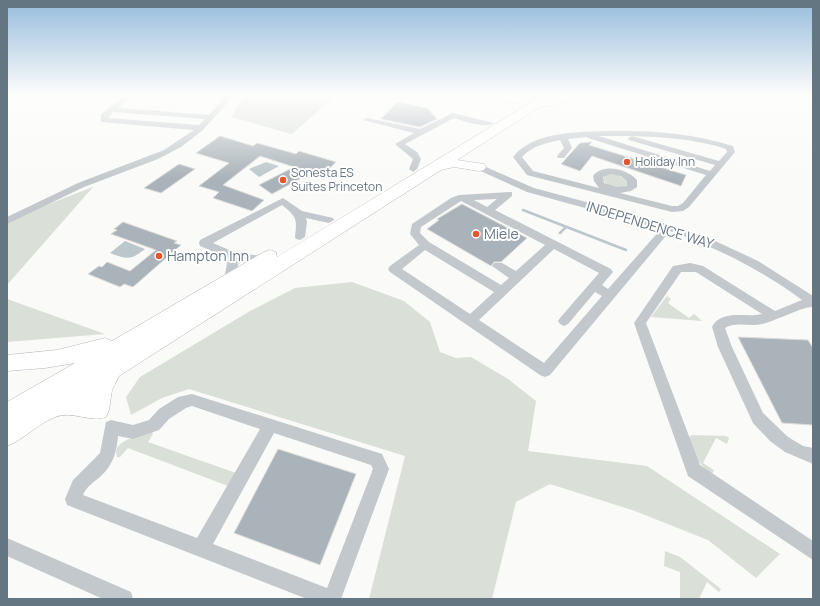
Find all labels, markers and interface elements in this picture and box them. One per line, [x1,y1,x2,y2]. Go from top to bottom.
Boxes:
place label: Holiday Inn [635,153,695,170]
marker: Holiday Inn [622,157,632,167]
place label: Sonesta ES Suites Princeton [291,164,382,195]
marker: Sonesta ES Suites Princeton [278,175,288,185]
street label: INDEPENDENCE WAY [584,196,716,253]
place label: Miele [484,224,519,243]
marker: Miele [471,229,481,239]
place label: Hampton Inn [167,246,249,265]
marker: Hampton Inn [154,251,164,261]

